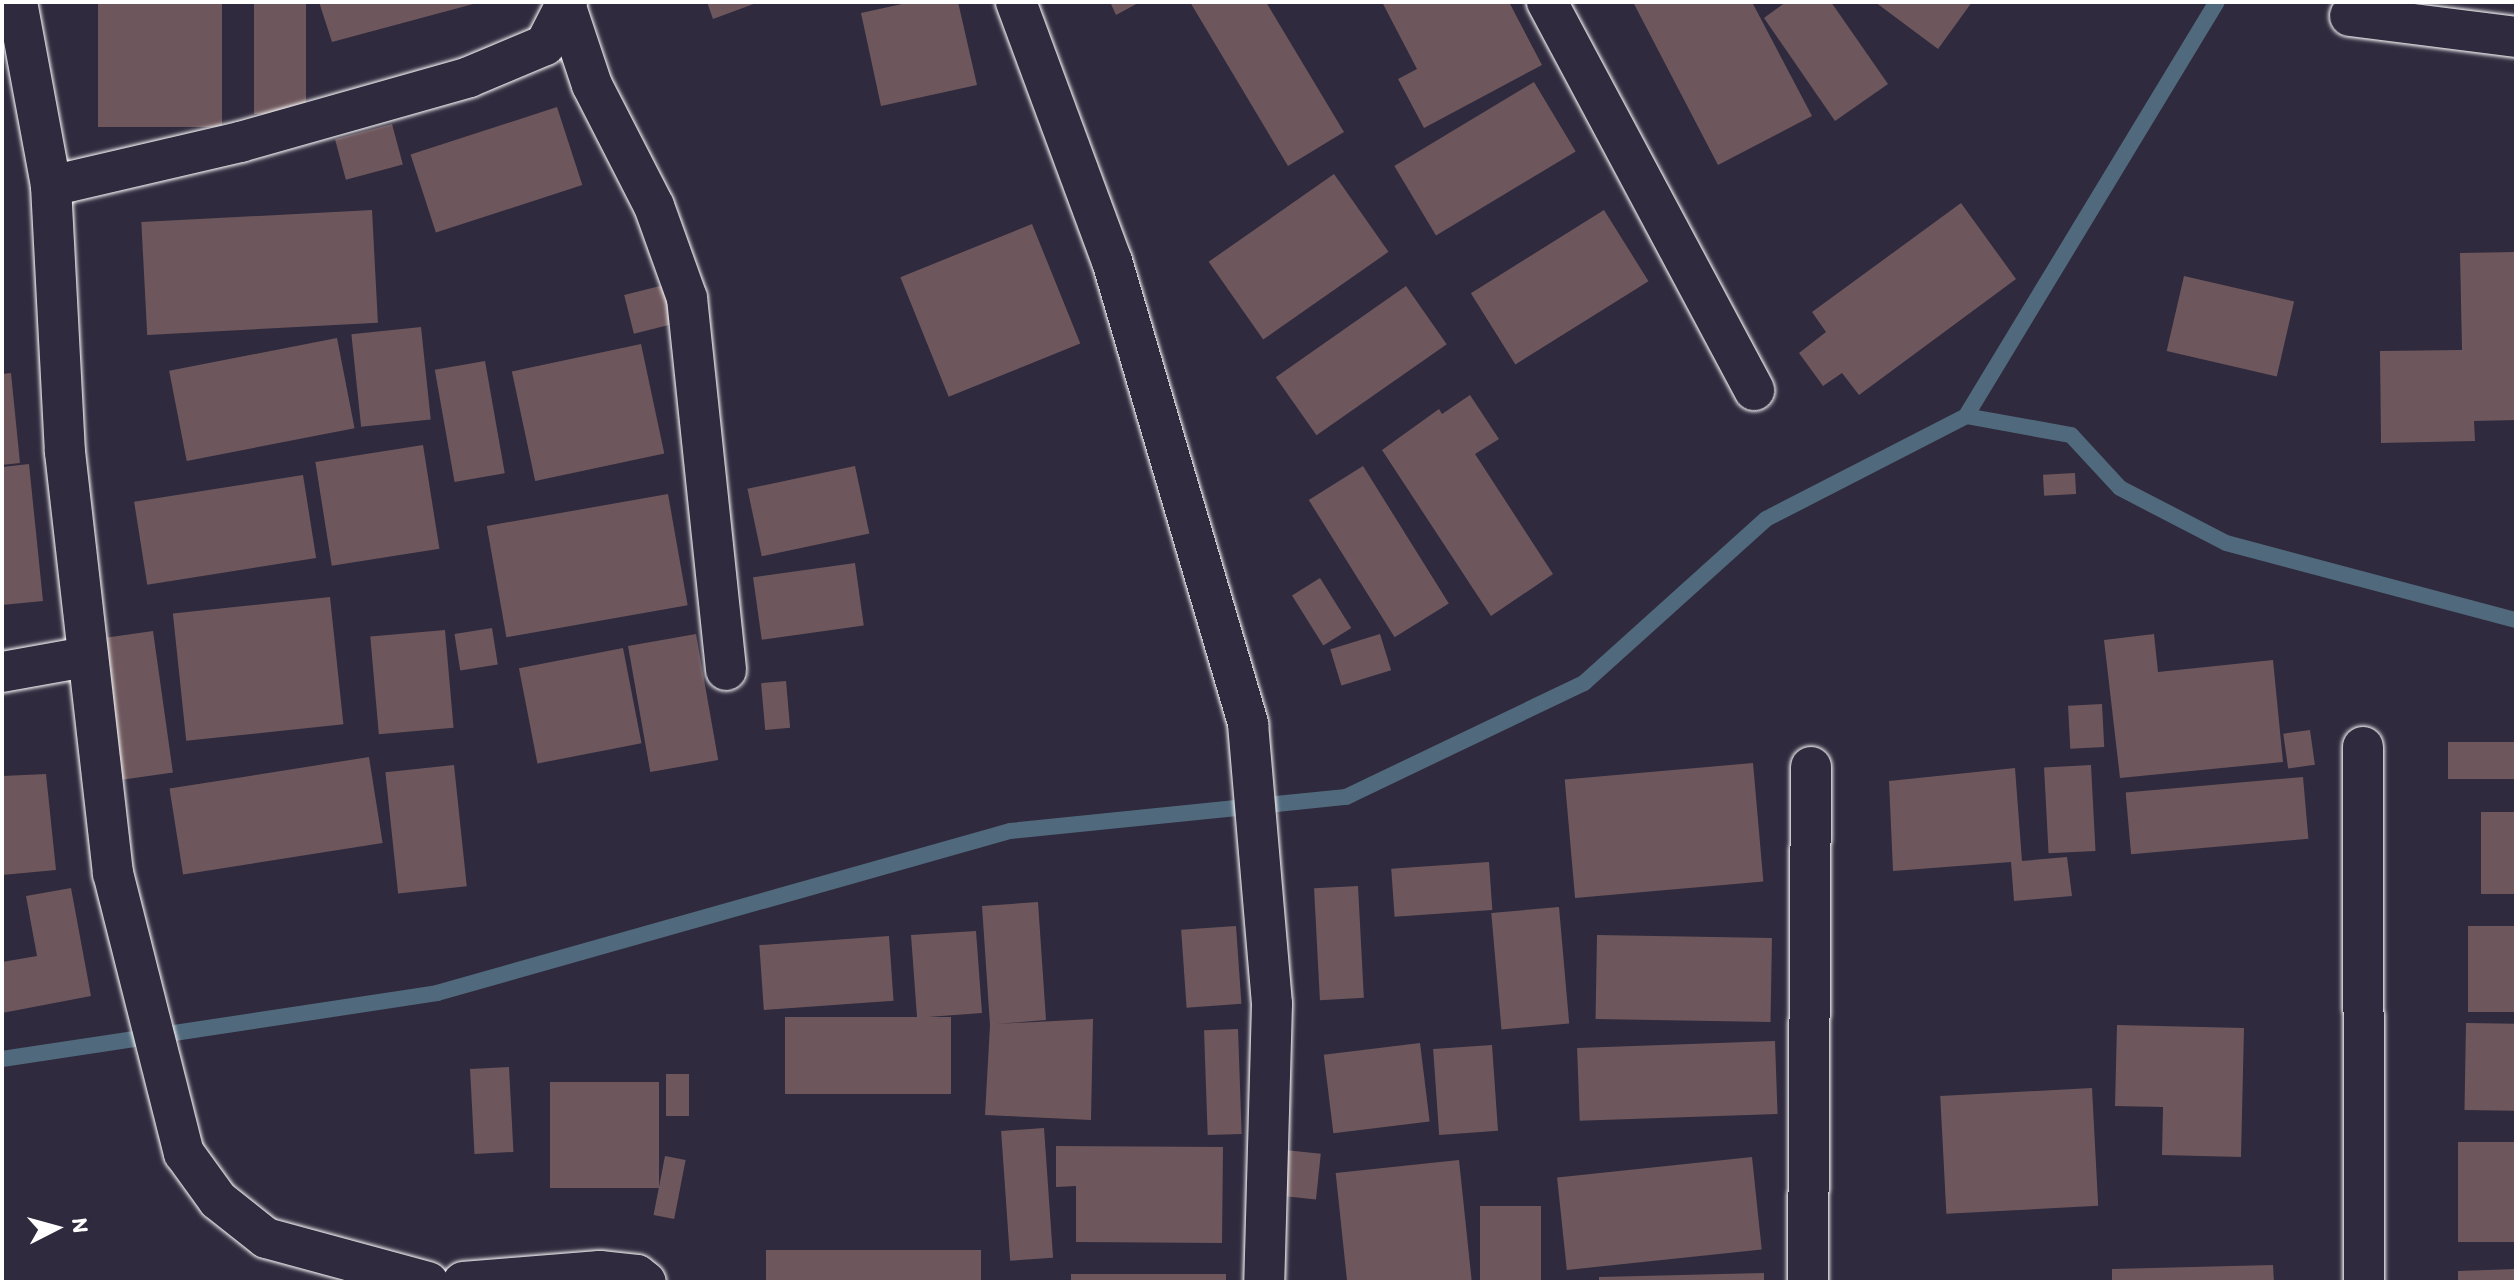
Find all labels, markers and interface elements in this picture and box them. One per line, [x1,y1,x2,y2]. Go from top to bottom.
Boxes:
north arrow [16,1188,96,1268]
text: N [66,1217,95,1234]

